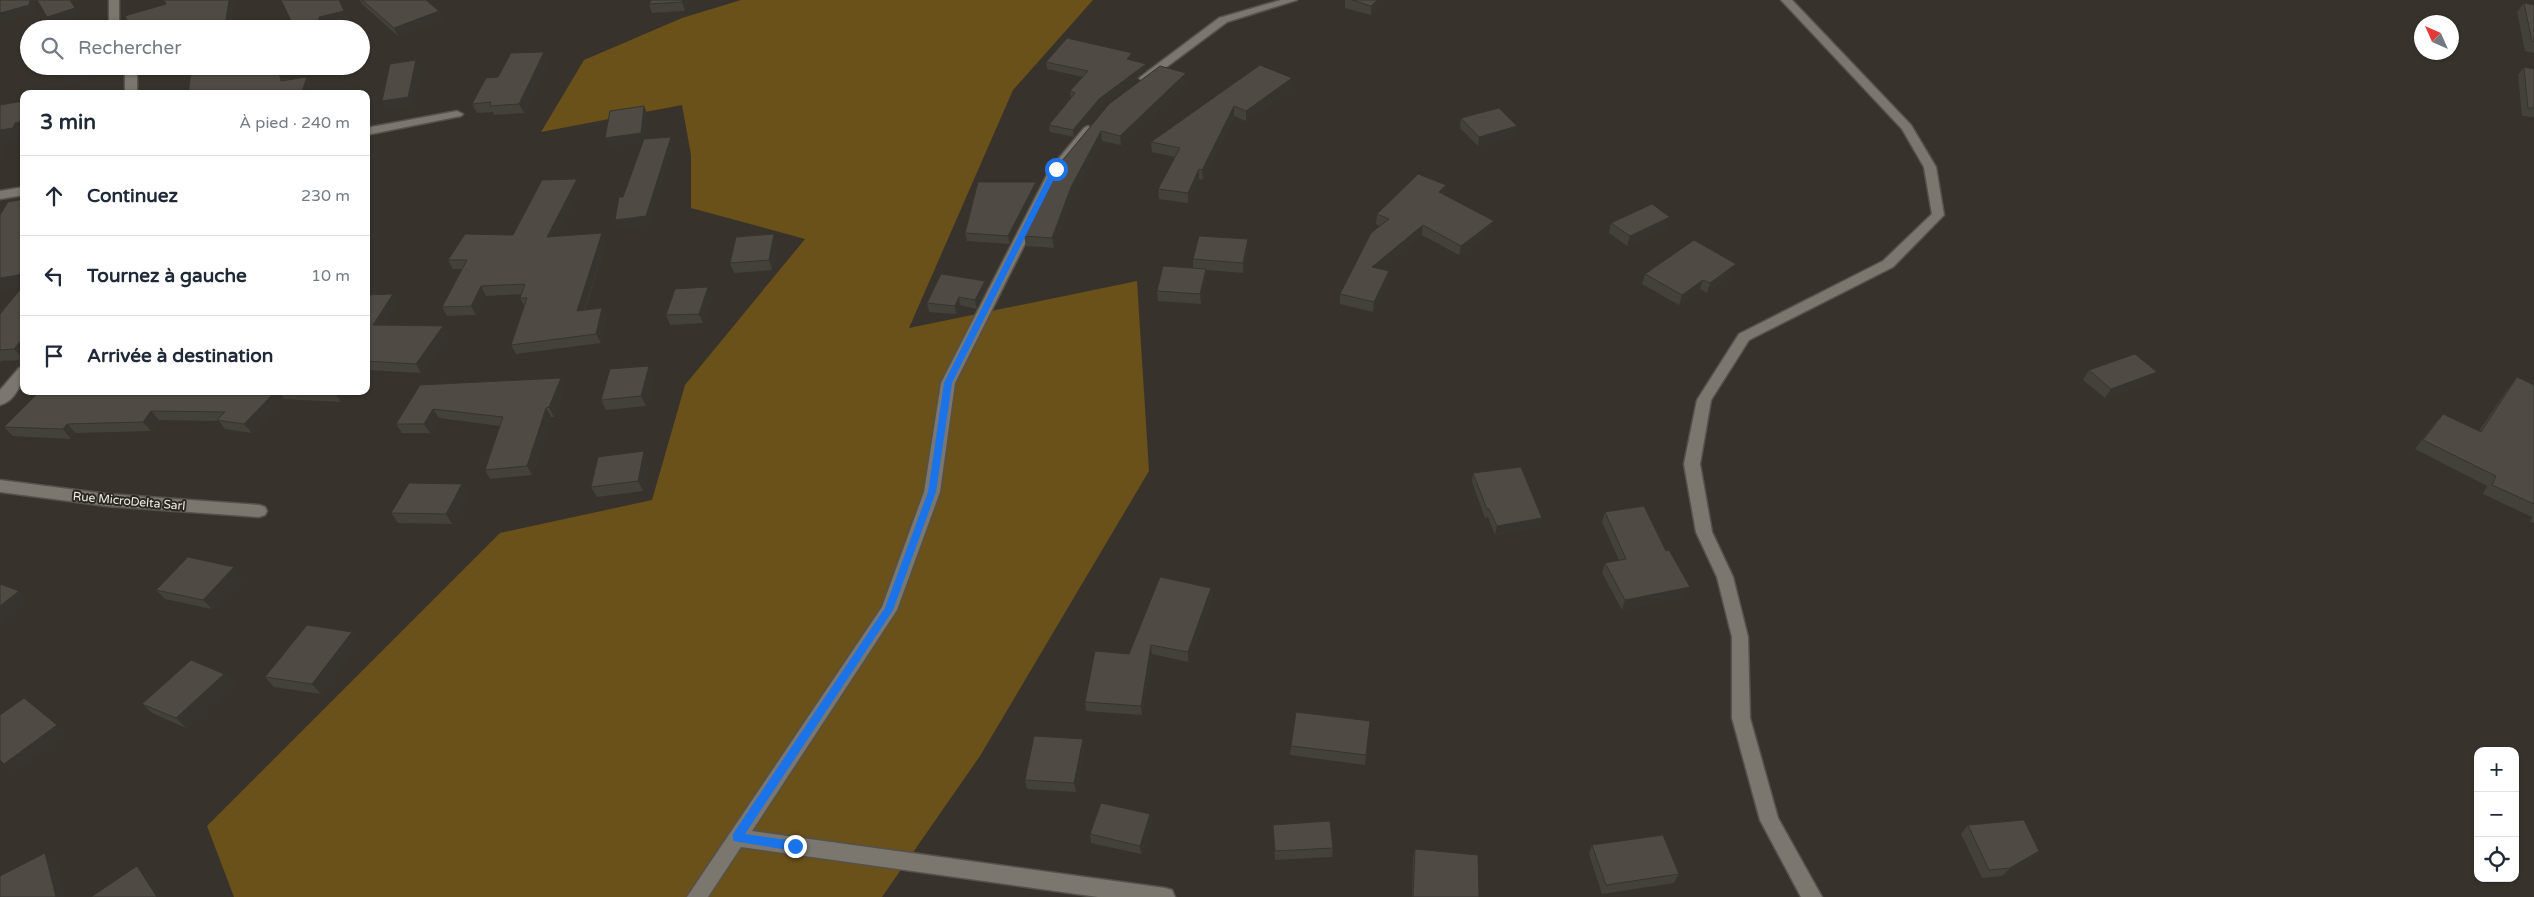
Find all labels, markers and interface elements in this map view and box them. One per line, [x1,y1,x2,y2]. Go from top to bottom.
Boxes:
north arrow [2414,15,2459,60]
search box [20,20,370,75]
icon: search [38,34,66,62]
text: Rechercher [78,37,181,59]
text: 3 min [40,110,96,135]
text: À pied · 240 m [239,113,350,133]
route start [1045,158,1068,181]
icon: ahead [40,182,68,210]
text: Continuez [87,185,178,207]
text: 230 m [301,186,350,206]
icon: left [40,262,68,290]
text: Tournez à gauche [87,265,247,287]
text: 10 m [311,266,350,286]
icon: arrive [40,342,68,370]
text: Arrivée à destination [87,345,273,367]
street label: Rue MicroDelta Sarl [72,489,186,513]
map controls [2474,747,2519,882]
button: + [2474,747,2519,792]
button: − [2474,792,2519,837]
route end [784,835,807,858]
button: locate [2474,837,2519,882]

